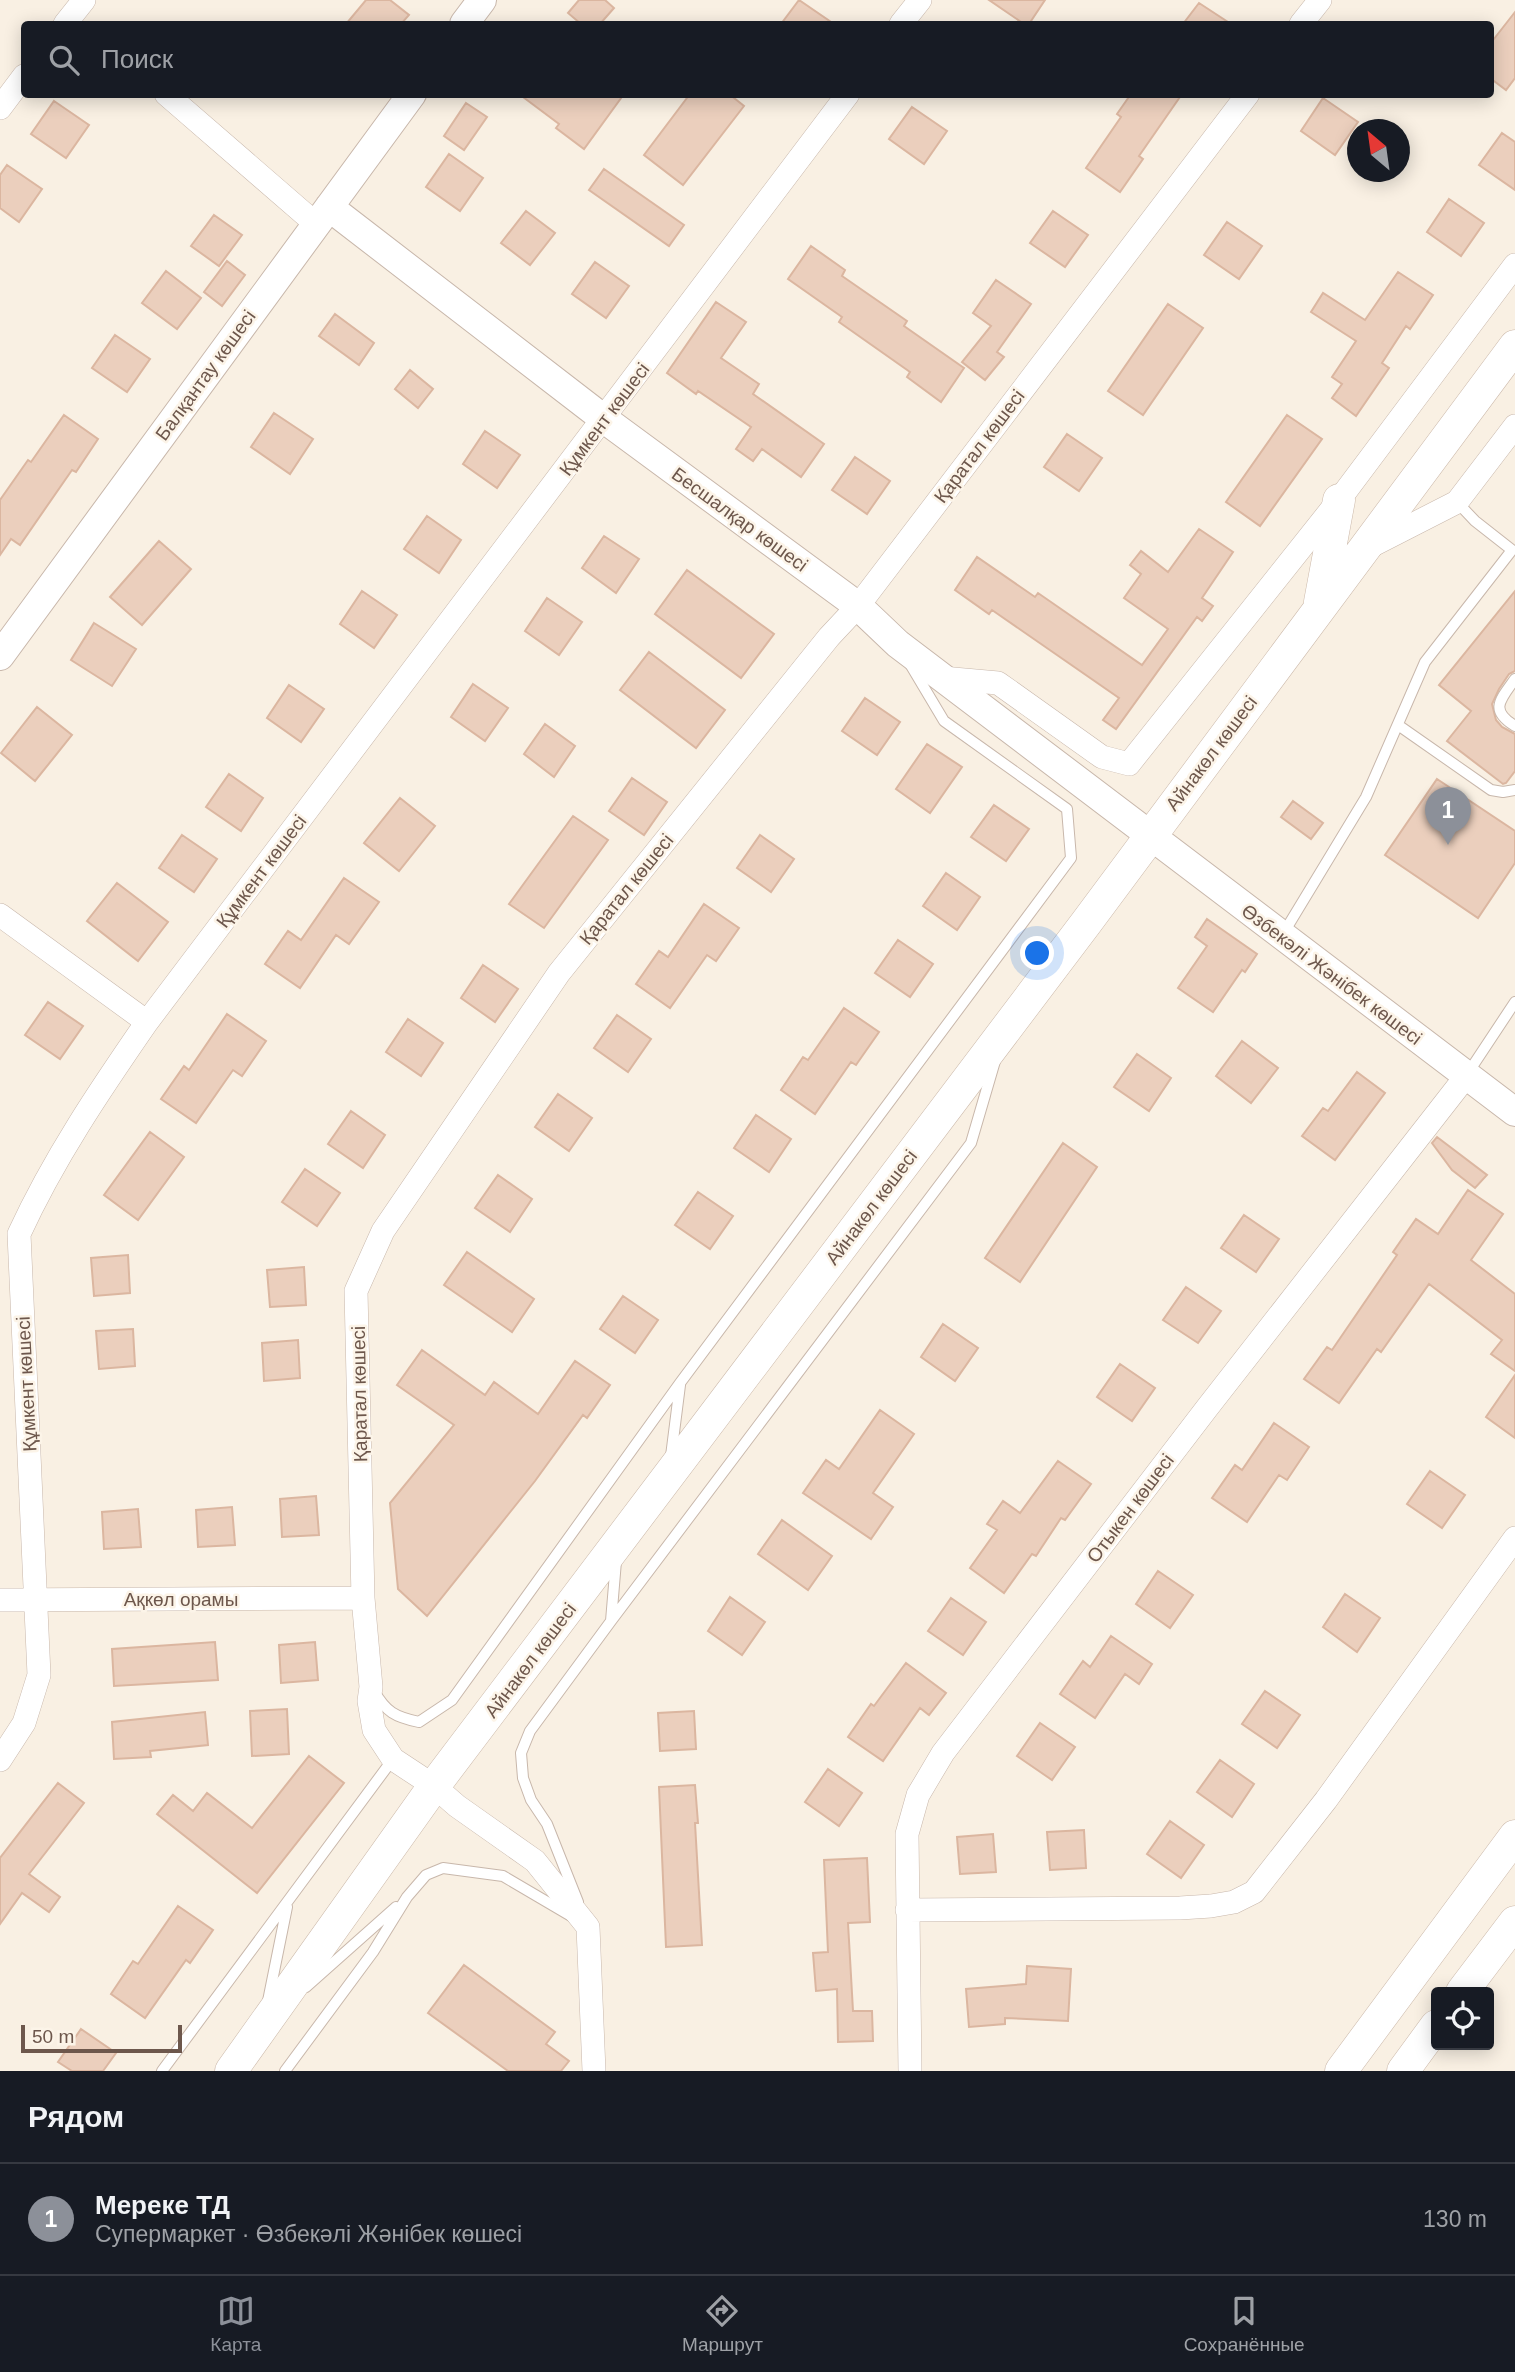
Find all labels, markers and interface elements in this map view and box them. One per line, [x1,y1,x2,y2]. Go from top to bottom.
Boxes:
search box [21,21,1494,98]
icon: search [45,41,83,79]
text: Поиск [101,44,173,74]
north arrow [1347,119,1410,182]
street label: Балқантау көшесі [151,306,260,444]
street label: Құмкент көшесі [555,359,654,480]
street label: Қаратал көшесі [930,386,1029,507]
street label: Бесшалқар көшесі [668,463,812,576]
street label: Айнакөл көшесі [1161,692,1261,815]
pin: 1 [1425,787,1471,845]
street label: Құмкент көшесі [212,811,311,932]
street label: Қаратал көшесі [575,830,677,949]
street label: Өзбекәлі Жәнібек көшесі [1238,900,1426,1049]
your location [1020,936,1054,970]
street label: Айнакөл көшесі [821,1146,921,1269]
street label: Құмкент көшесі [12,1316,41,1452]
street label: Қаратал көшесі [348,1326,371,1462]
street label: Отыкен көшесі [1083,1450,1178,1567]
street label: Ақкөл орамы [124,1589,238,1610]
street label: Айнакөл көшесі [480,1599,580,1722]
map controls [1431,1987,1494,2050]
button: locate [1431,1987,1494,2050]
scale bar [21,2022,182,2054]
text: 50 m [32,2026,74,2047]
text: Рядом [28,2100,124,2133]
text: Мереке ТД [95,2190,230,2220]
text: 1 [45,2206,57,2232]
text: 130 m [1423,2206,1487,2232]
text: Супермаркет · Өзбекәлі Жәнібек көшесі [95,2221,522,2247]
tab: Карта [210,2292,261,2356]
tab: Маршрут [682,2292,763,2356]
tab: Сохранённые [1184,2292,1305,2356]

